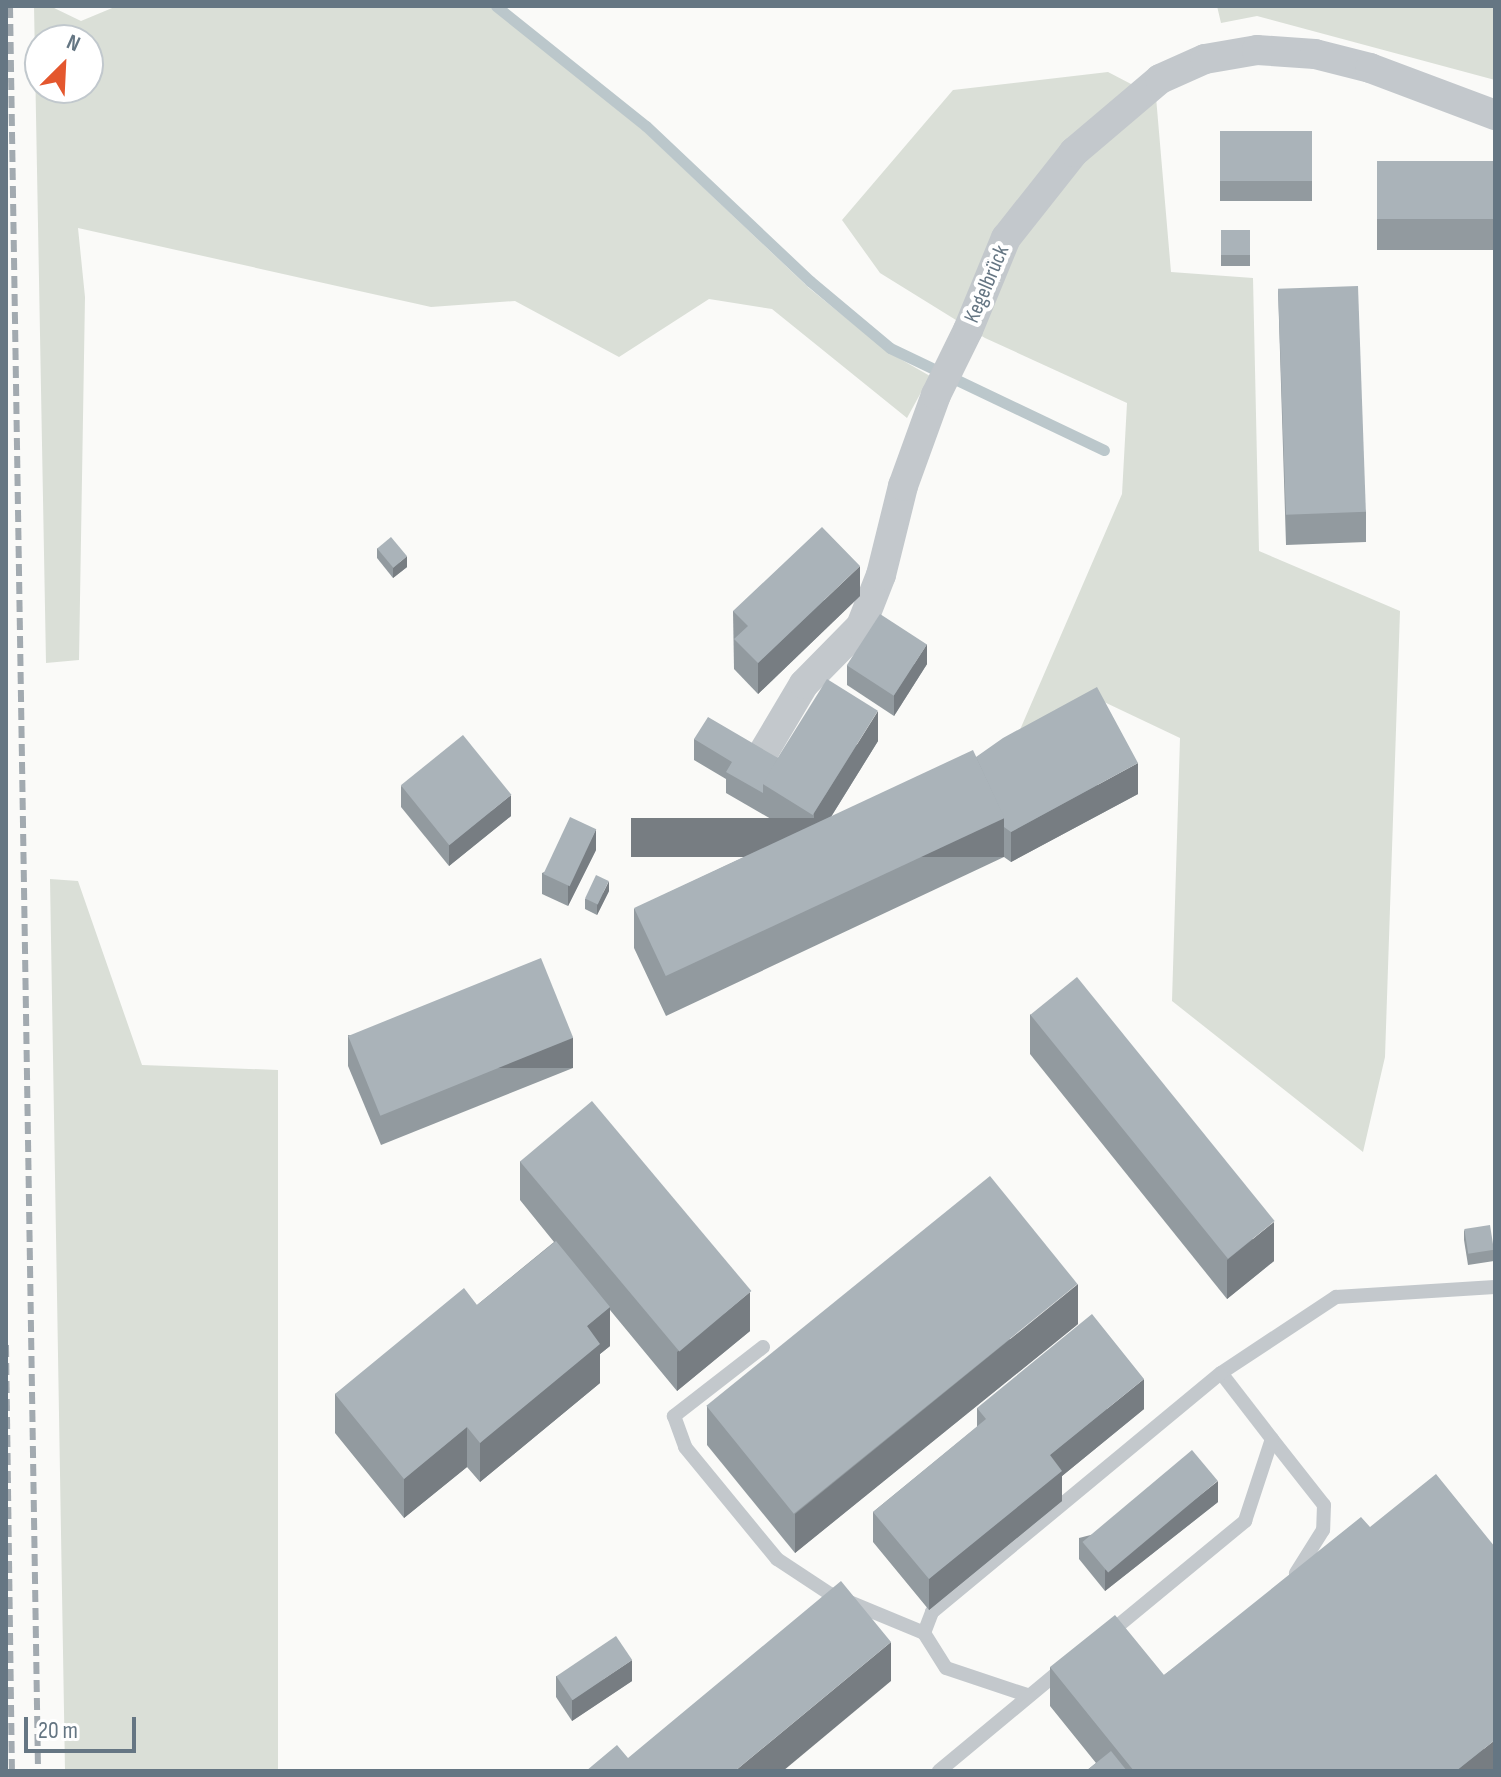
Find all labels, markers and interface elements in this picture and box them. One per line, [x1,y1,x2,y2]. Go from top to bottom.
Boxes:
north arrow [24,24,104,104]
text: N [62,29,84,58]
street label: Kegelbrück [959,241,1015,327]
scale bar [28,1701,140,1751]
text: 20 m [38,1716,78,1745]

